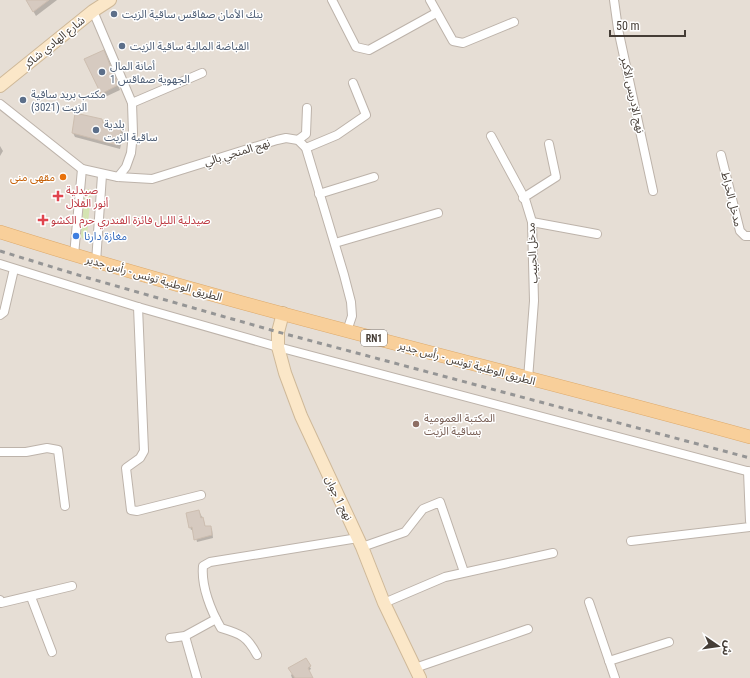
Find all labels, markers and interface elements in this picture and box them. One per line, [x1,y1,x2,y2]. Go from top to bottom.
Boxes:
place label: بنك الأمان صفاقس ساقية الزيت [122,8,263,21]
marker: بنك الأمان صفاقس ساقية الزيت [109,9,119,19]
scale bar [610,12,685,38]
street label: شارع الهادي شاكر [20,13,89,74]
text: 50 m [616,19,640,33]
place label: القباضة المالية ساقية الزيت [130,40,249,53]
marker: القباضة المالية ساقية الزيت [117,41,127,51]
street label: نهج الإدريس الأكبر [617,55,647,135]
place label: أمانة المال الجهوية صفاقس 1 [110,60,190,86]
marker: أمانة المال الجهوية صفاقس 1 [97,67,107,77]
place label: مكتب بريد ساقية الزيت (3021) [31,88,106,114]
marker: مكتب بريد ساقية الزيت (3021) [18,95,28,105]
place label: بلدية ساقية الزيت [104,118,158,144]
marker: بلدية ساقية الزيت [91,125,101,135]
street label: نهج المنجي بالي [202,136,273,171]
street label: مدخل الخراط [718,170,745,228]
place label: مقهى منى [10,171,55,184]
marker: مقهى منى [58,172,68,182]
place label: صيدلية أنور القلال [66,184,109,210]
marker: صيدلية أنور القلال [53,191,63,201]
place label: صيدلية الليل فائزة الفندري حرم الكشو [51,214,211,230]
marker: صيدلية الليل فائزة الفندري حرم الكشو [38,215,48,225]
street label: مدخل الحبيب [524,222,541,284]
place label: مغازة دارنا [84,230,127,243]
marker: مغازة دارنا [71,231,81,241]
street label: الطريق الوطنية تونس - رأس جدير [83,252,224,304]
road number: RN1 [361,330,387,346]
street label: الطريق الوطنية تونس - رأس جدير [396,338,537,388]
place label: المكتبة العمومية بساقية الزيت [424,412,495,438]
marker: المكتبة العمومية بساقية الزيت [411,419,421,429]
street label: نهج 1 جوان [321,474,355,523]
north arrow [698,626,738,666]
text: ش [719,639,735,657]

